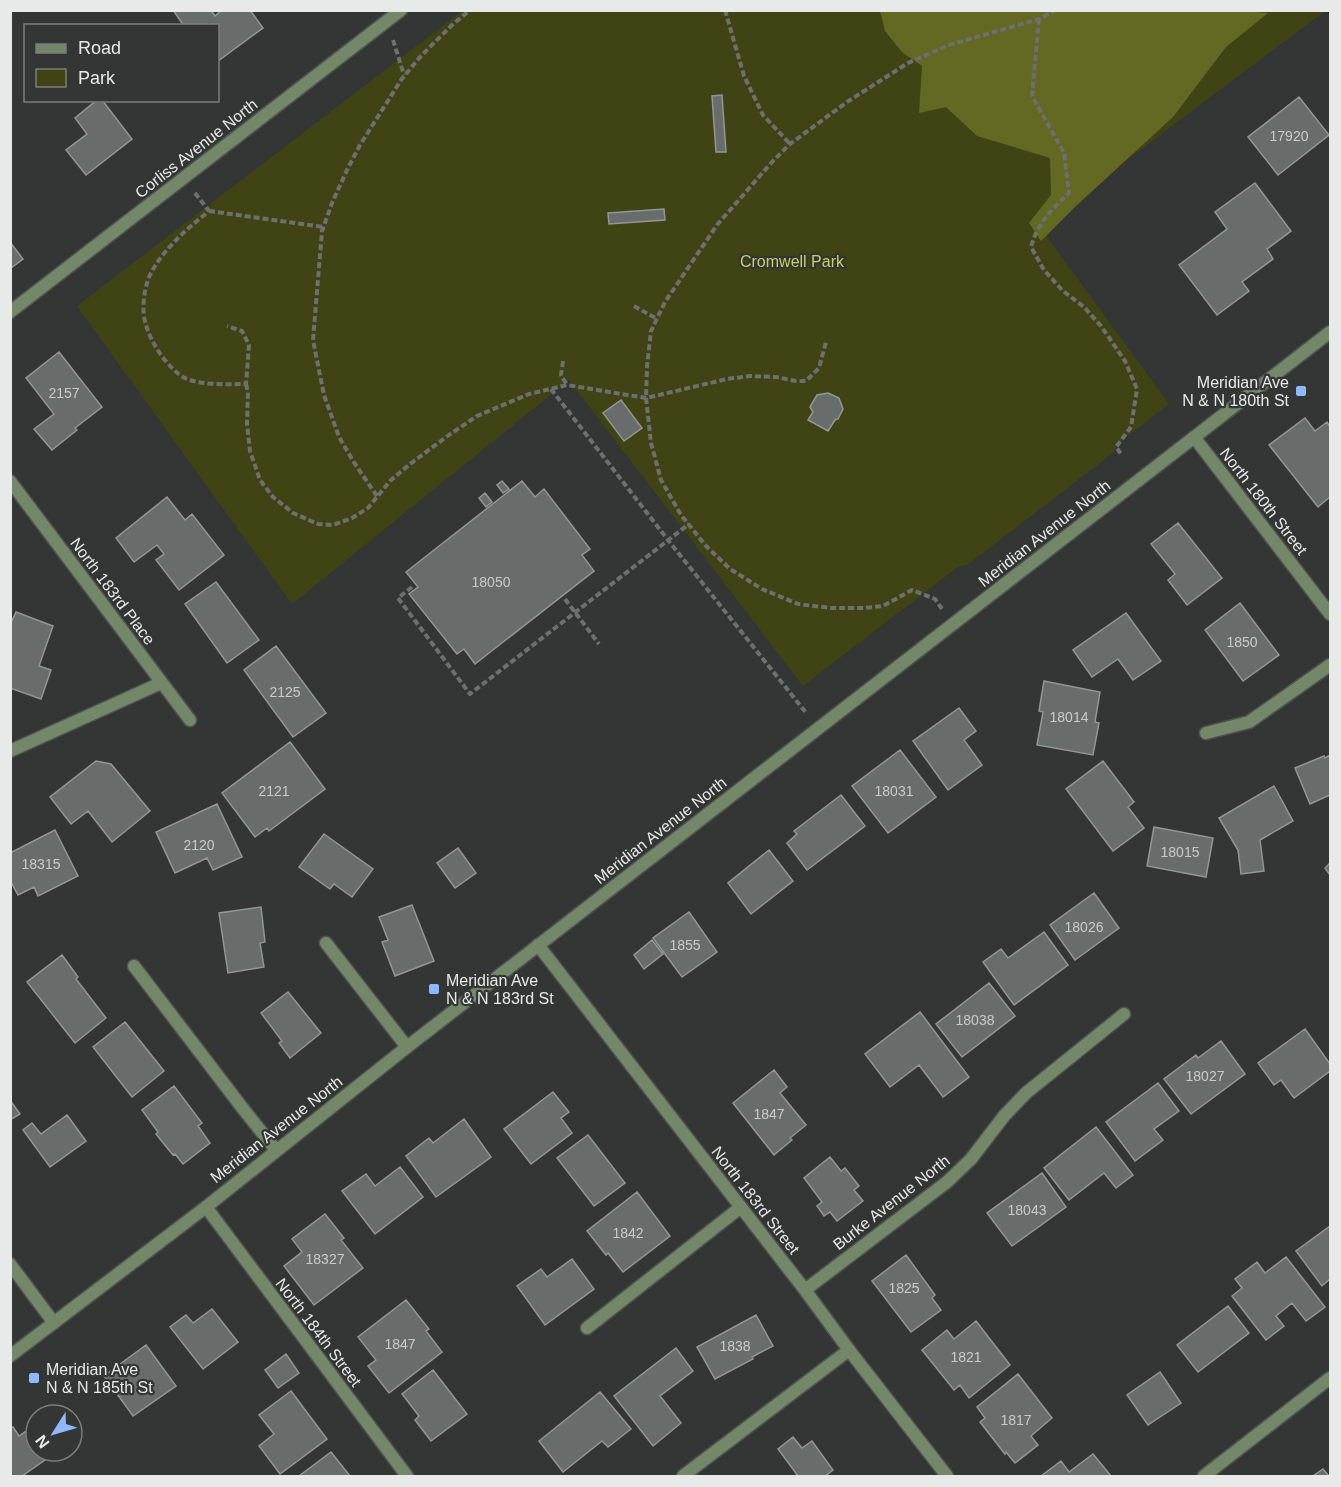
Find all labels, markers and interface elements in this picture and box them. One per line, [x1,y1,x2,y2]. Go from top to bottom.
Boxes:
legend [24,24,219,102]
text: Road [78,38,121,58]
text: Park [78,68,116,88]
street label: Corliss Avenue North [132,96,261,201]
house number: 17920 [1270,128,1309,144]
park label: Cromwell Park [740,253,845,270]
place label: Meridian Ave N & N 180th St [1182,374,1290,409]
marker: Meridian Ave N & N 180th St [1294,384,1308,398]
house number: 2157 [48,385,80,401]
street label: North 180th Street [1217,445,1311,558]
street label: Meridian Avenue North [975,477,1114,590]
street label: North 183rd Place [67,535,158,648]
house number: 18050 [472,574,511,590]
house number: 1850 [1226,634,1258,650]
house number: 2125 [269,684,301,700]
house number: 18014 [1050,709,1089,725]
street label: Meridian Avenue North [591,774,730,887]
house number: 2121 [258,783,290,799]
house number: 18031 [875,783,914,799]
house number: 2120 [183,837,215,853]
house number: 18015 [1161,844,1200,860]
house number: 18315 [22,856,61,872]
house number: 18026 [1065,919,1104,935]
house number: 1855 [669,937,701,953]
place label: Meridian Ave N & N 183rd St [446,972,554,1007]
marker: Meridian Ave N & N 183rd St [427,982,441,996]
house number: 18038 [956,1012,995,1028]
house number: 18027 [1186,1068,1225,1084]
street label: Meridian Avenue North [207,1073,346,1186]
house number: 1847 [753,1106,785,1122]
street label: North 183rd Street [708,1143,803,1258]
street label: Burke Avenue North [830,1152,953,1253]
house number: 18043 [1008,1202,1047,1218]
house number: 1842 [612,1225,644,1241]
house number: 18327 [306,1251,345,1267]
street label: North 184th Street [272,1275,365,1390]
house number: 1825 [888,1280,920,1296]
house number: 1847 [384,1336,416,1352]
house number: 1838 [719,1338,751,1354]
house number: 1821 [950,1349,982,1365]
place label: Meridian Ave N & N 185th St [46,1361,153,1396]
marker: Meridian Ave N & N 185th St [27,1371,41,1385]
north arrow [24,1403,84,1463]
house number: 1817 [1000,1412,1032,1428]
text: N [32,1432,53,1451]

